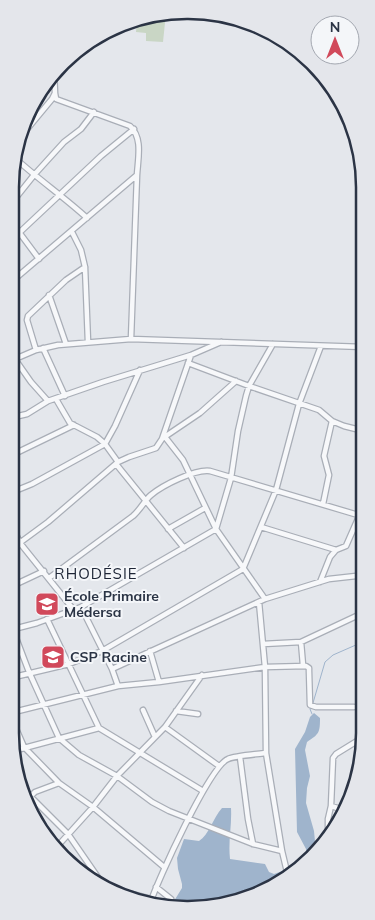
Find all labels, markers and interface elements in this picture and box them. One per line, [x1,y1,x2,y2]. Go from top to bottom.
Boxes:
north arrow [310,15,360,65]
text: N [330,18,340,36]
district label: RHODÉSIE [54,564,138,583]
place label: École Primaire Médersa [64,587,159,621]
school or university icon: École Primaire Médersa [34,591,60,617]
school or university icon: CSP Racine [40,644,66,670]
place label: CSP Racine [70,648,147,666]

